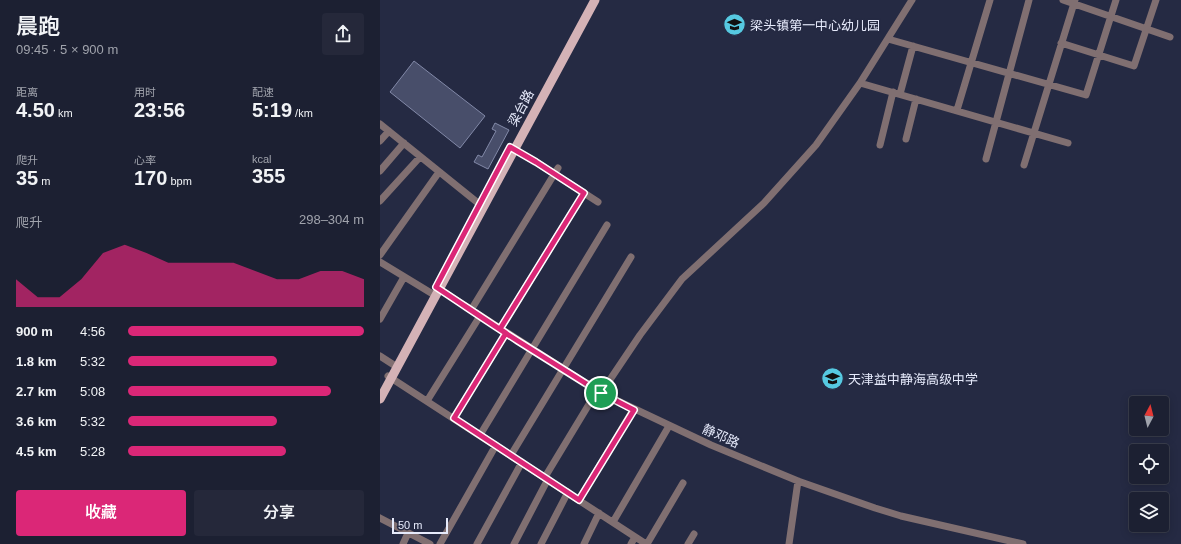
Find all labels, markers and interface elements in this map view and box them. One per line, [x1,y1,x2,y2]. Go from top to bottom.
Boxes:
school or university icon: 梁头镇第一中心幼儿园 [721,12,747,38]
button: share [322,13,364,55]
text: 晨跑 [16,14,60,39]
place label: 梁头镇第一中心幼儿园 [750,18,880,33]
text: 09:45 · 5 × 900 m [16,42,118,57]
text: 距离 [16,86,38,98]
text: 用时 [134,86,156,98]
text: 配速 [252,86,274,98]
street label: 梁台路 [505,87,537,129]
text: 4.50 [16,99,55,121]
text: 23:56 [134,99,185,121]
text: 5:19 [252,99,292,121]
text: km [55,107,73,119]
text: /km [292,107,313,119]
text: kcal [252,153,272,165]
text: 爬升 [16,154,38,166]
text: 心率 [134,154,156,166]
text: 355 [252,165,285,187]
text: 35 [16,167,38,189]
text: 170 [134,167,167,189]
text: m [38,175,50,187]
text: bpm [167,175,192,187]
text: 298–304 m [299,212,364,227]
text: 爬升 [16,215,42,230]
text: 900 m [16,324,53,339]
text: 4:56 [80,324,105,339]
text: 1.8 km [16,354,56,369]
text: 5:32 [80,354,105,369]
school or university icon: 天津益中静海高级中学 [819,366,845,392]
place label: 天津益中静海高级中学 [848,372,978,387]
pin [584,376,618,410]
icon: arrive [590,382,612,404]
text: 2.7 km [16,384,56,399]
text: 5:08 [80,384,105,399]
north arrow [1129,396,1169,436]
map controls [1129,396,1169,532]
text: 3.6 km [16,414,56,429]
text: 5:32 [80,414,105,429]
street label: 静邓路 [700,421,742,451]
text: 4.5 km [16,444,56,459]
text: 5:28 [80,444,105,459]
button: locate [1129,444,1169,484]
button: 收藏 [16,490,186,536]
button: 分享 [194,490,364,536]
button: layers [1129,492,1169,532]
scale bar [392,516,448,535]
text: 50 m [398,519,422,531]

